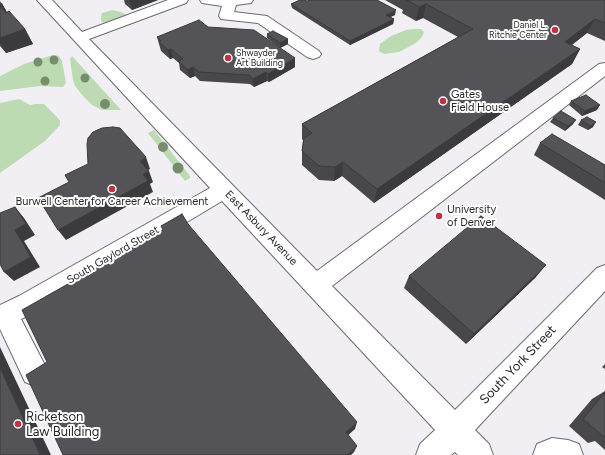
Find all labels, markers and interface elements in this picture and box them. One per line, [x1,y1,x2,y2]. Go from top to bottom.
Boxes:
place label: Daniel L. Ritchie Center [489,20,547,41]
marker: Daniel L. Ritchie Center [550,25,560,35]
place label: Shwayder Art Building [236,48,283,69]
marker: Shwayder Art Building [223,53,233,63]
place label: Gates Field House [451,88,509,114]
marker: Gates Field House [438,96,448,106]
marker: Burwell Center for Career Achievement [107,184,117,194]
street label: East Asbury Avenue [222,188,300,268]
place label: Burwell Center for Career Achievement [16,195,208,209]
place label: University of Denver [447,203,496,229]
marker: University of Denver [434,211,444,221]
street label: South Gaylord Street [64,223,162,287]
street label: South York Street [477,323,559,407]
place label: Ricketson Law Building [26,409,99,440]
marker: Ricketson Law Building [13,419,23,429]

